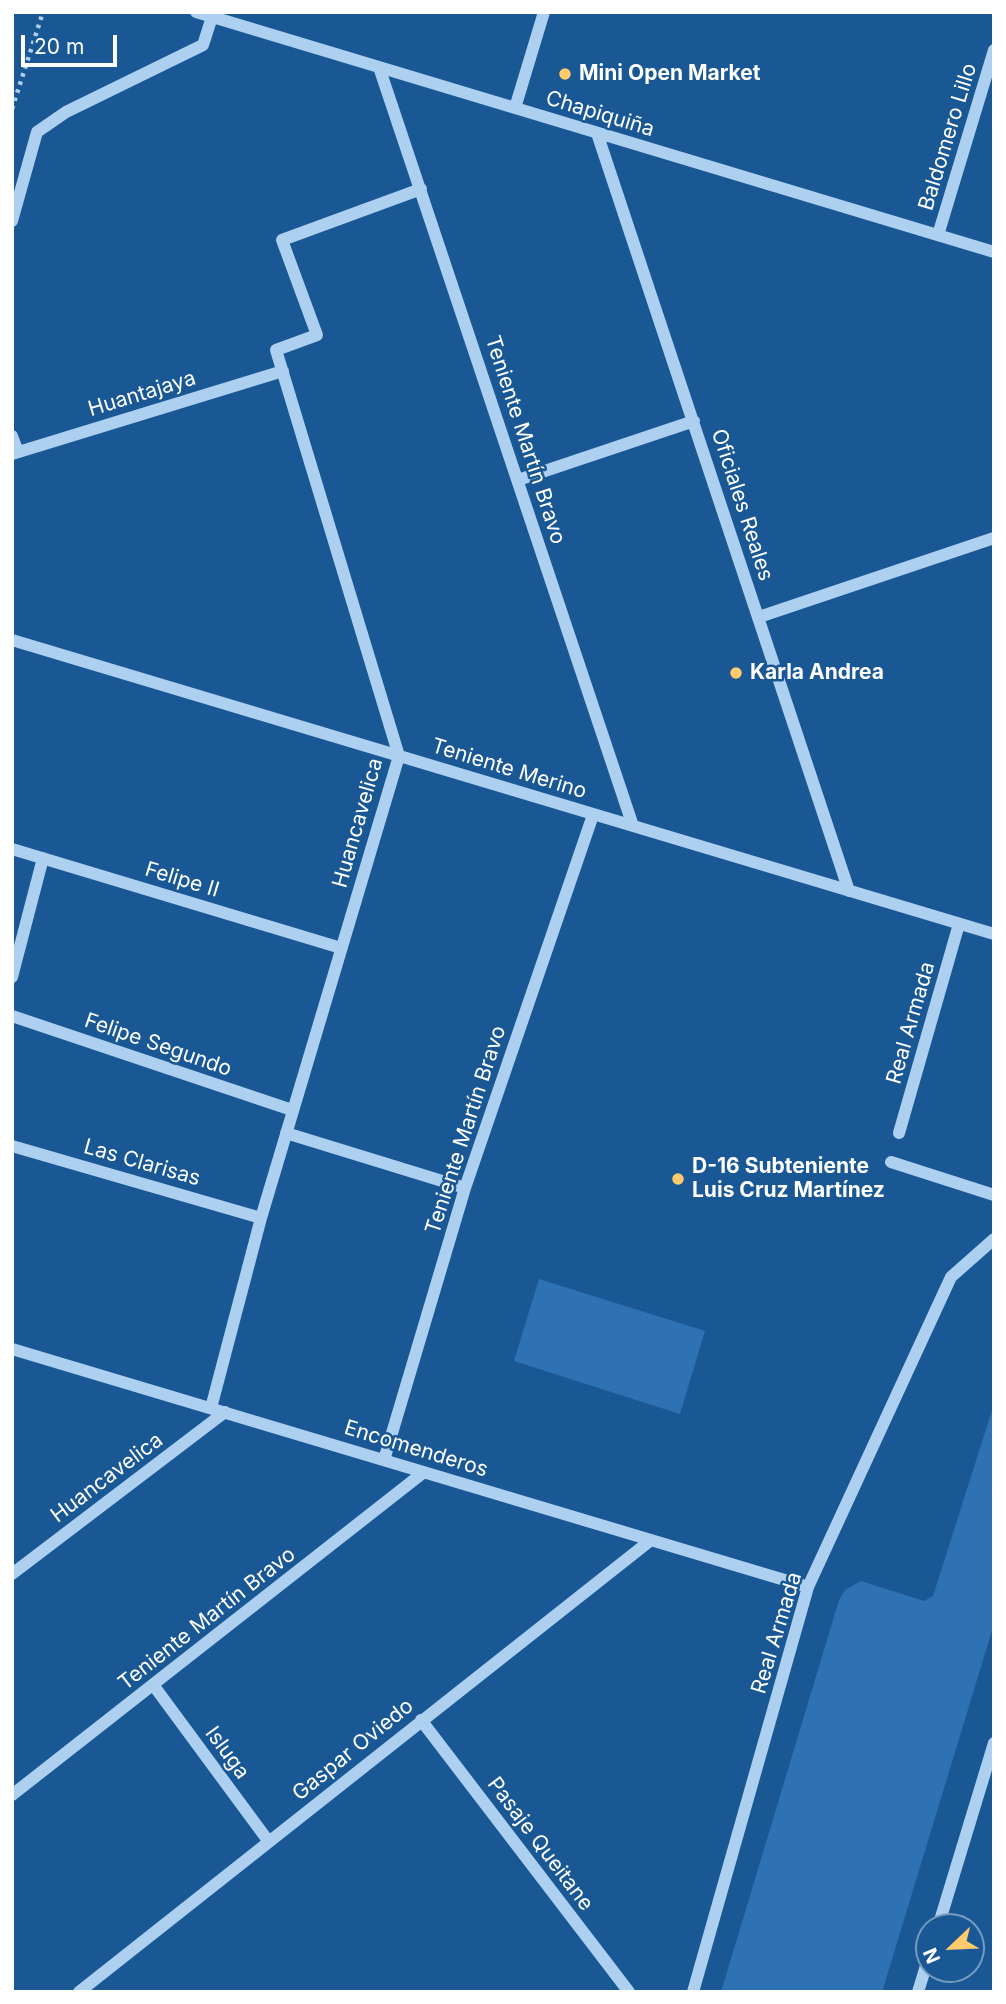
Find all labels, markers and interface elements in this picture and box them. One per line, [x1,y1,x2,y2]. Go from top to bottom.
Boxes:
scale bar [24,21,121,65]
text: 20 m [34,34,84,59]
street label: Baldomero Lillo [914,60,982,214]
place label: Mini Open Market [579,61,761,87]
marker: Mini Open Market [557,66,573,82]
street label: Chapiquiña [543,86,657,142]
street label: Teniente Martín Bravo [479,333,571,547]
street label: Huantajaya [85,366,199,422]
street label: Oficiales Reales [706,426,778,584]
place label: Karla Andrea [750,660,884,686]
marker: Karla Andrea [728,665,744,681]
street label: Teniente Merino [429,733,589,805]
street label: Huancavelica [327,755,389,891]
street label: Felipe II [142,857,222,903]
street label: Real Armada [882,959,940,1087]
street label: Felipe Segundo [81,1008,235,1082]
street label: Teniente Martín Bravo [420,1023,512,1237]
street label: Las Clarisas [81,1134,203,1192]
place label: D-16 Subteniente Luis Cruz Martínez [692,1154,885,1204]
marker: D-16 Subteniente Luis Cruz Martínez [670,1171,686,1187]
street label: Encomenderos [341,1415,491,1483]
street label: Huancavelica [46,1428,168,1528]
street label: Teniente Martín Bravo [114,1542,300,1696]
street label: Real Armada [747,1569,807,1697]
street label: Gaspar Oviedo [288,1694,418,1806]
street label: Isluga [199,1722,255,1784]
street label: Pasaje Queitane [482,1772,598,1916]
north arrow [915,1913,985,1983]
text: N [919,1944,945,1967]

